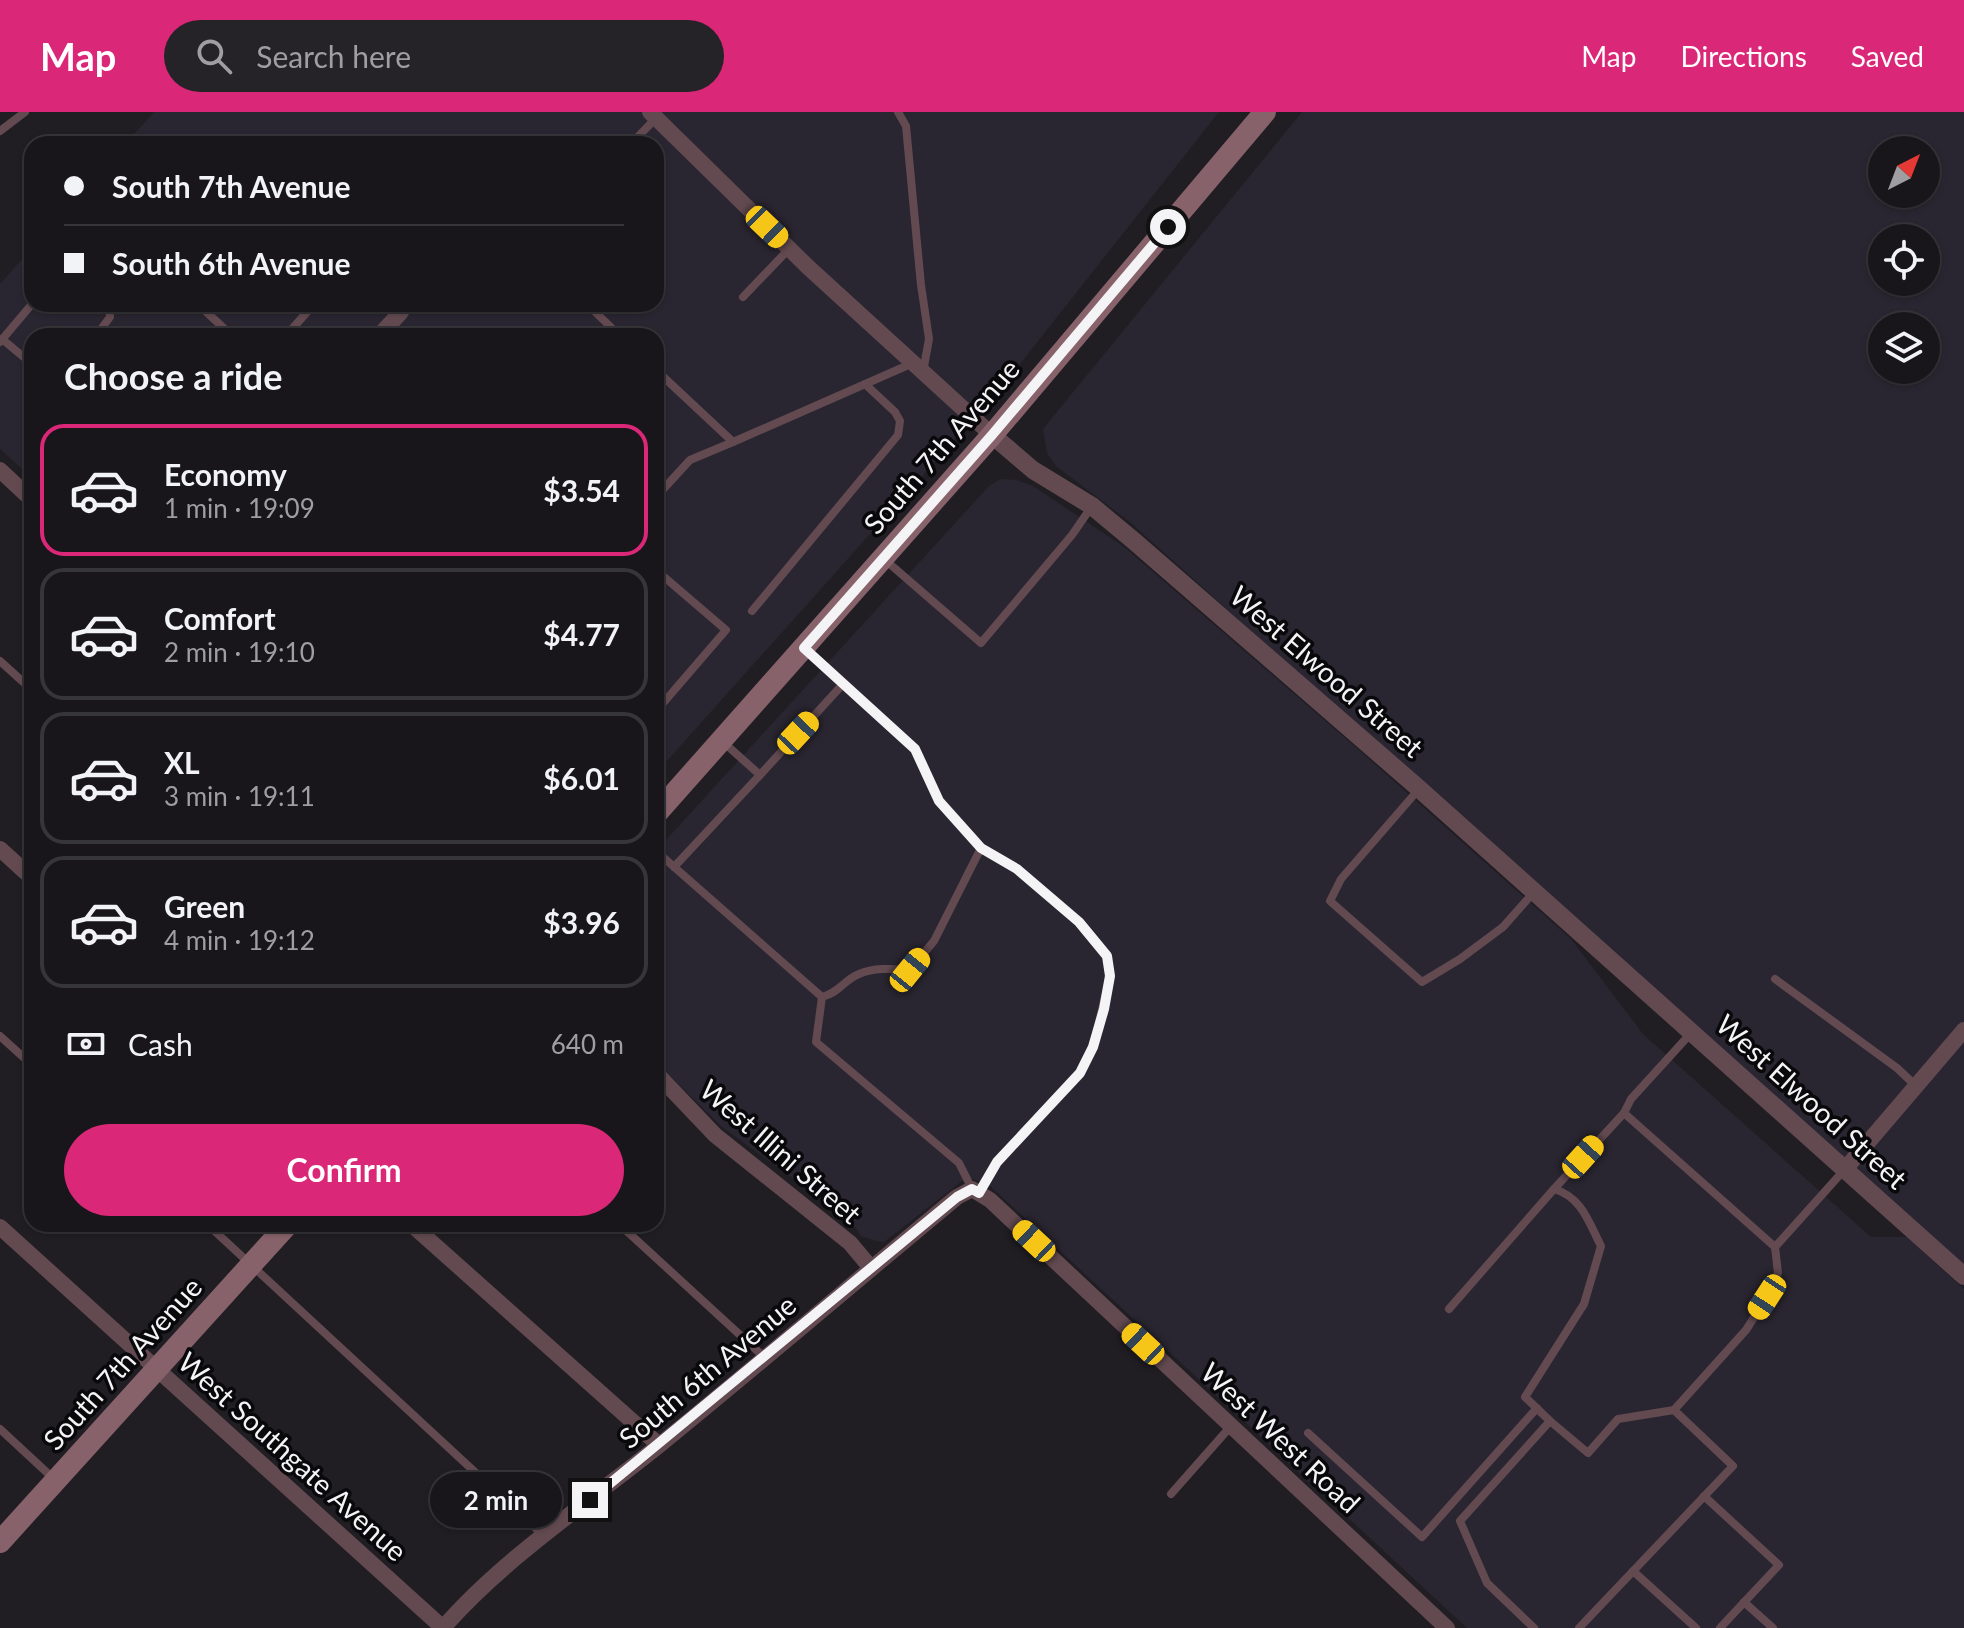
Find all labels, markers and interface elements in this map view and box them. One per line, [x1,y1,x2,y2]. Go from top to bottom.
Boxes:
search box [164,20,724,92]
text: Map [40,33,116,79]
icon: search [192,34,236,78]
text: Search here [256,38,411,74]
text: Map [1581,39,1636,73]
text: Directions [1680,39,1807,73]
text: Saved [1851,39,1924,73]
north arrow [1868,136,1940,208]
map controls [1868,136,1940,384]
text: South 7th Avenue [112,168,351,204]
car [741,202,793,252]
route start [1150,209,1186,245]
button: locate [1868,224,1940,296]
text: South 6th Avenue [112,245,351,281]
button: layers [1868,312,1940,384]
street label: South 7th Avenue [856,352,1026,540]
text: Choose a ride [64,354,283,398]
icon: car [68,454,140,526]
text: Economy [164,456,287,492]
text: $3.54 [543,472,620,508]
text: 1 min · 19:09 [164,492,315,524]
street label: West Elwood Street [1224,578,1430,764]
icon: car [68,598,140,670]
text: Comfort [164,600,276,636]
text: $4.77 [543,616,620,652]
text: 2 min · 19:10 [164,636,315,668]
car [773,707,823,759]
icon: car [68,742,140,814]
text: XL [164,744,200,780]
text: $6.01 [543,760,620,796]
text: 3 min · 19:11 [164,780,315,812]
icon: car [68,886,140,958]
text: Green [164,888,245,924]
text: $3.96 [543,904,620,940]
text: 4 min · 19:12 [164,924,315,956]
car [886,944,934,996]
street label: West Elwood Street [1710,1007,1914,1195]
icon: cash [64,1022,108,1066]
text: Cash [128,1026,193,1062]
text: 640 m [551,1028,624,1060]
street label: West Illini Street [693,1072,869,1230]
button: Confirm [64,1124,624,1216]
car [1558,1131,1608,1183]
car [1008,1216,1060,1266]
street label: South 7th Avenue [36,1270,208,1456]
car [1744,1270,1790,1324]
street label: South 6th Avenue [612,1287,802,1455]
car [1117,1319,1169,1369]
street label: West Southgate Avenue [172,1344,414,1568]
street label: West West Road [1195,1355,1367,1519]
callout: 2 min [430,1472,562,1528]
route end [572,1482,608,1518]
text: 2 min [464,1484,528,1516]

